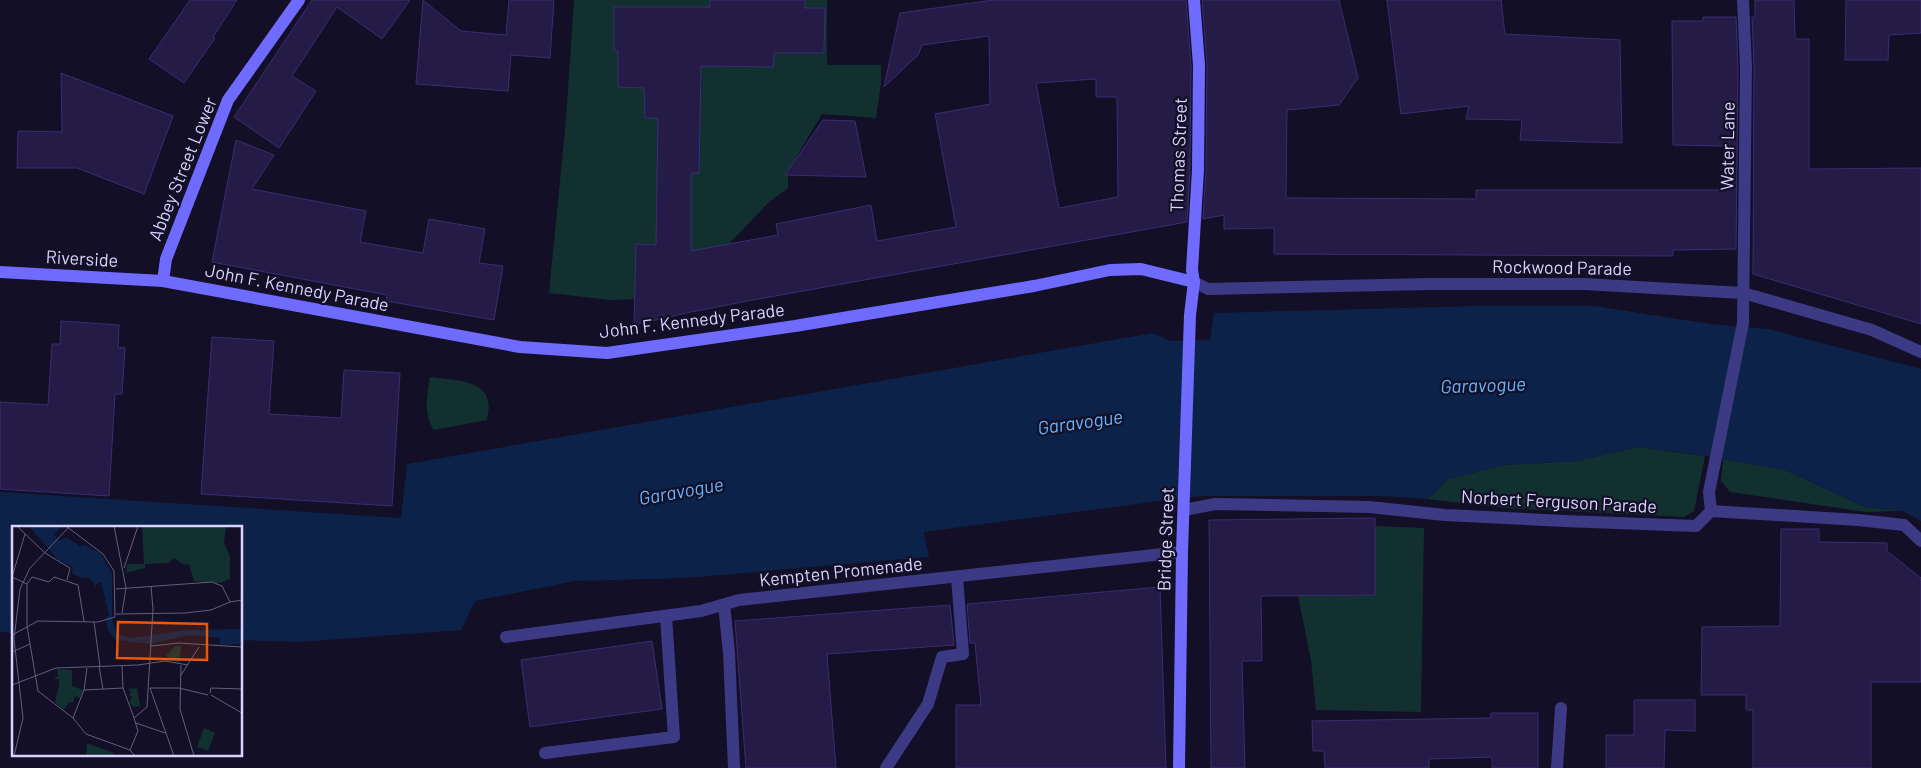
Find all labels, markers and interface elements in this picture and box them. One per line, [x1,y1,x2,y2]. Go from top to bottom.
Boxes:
street label: Abbey Street Lower [143,93,221,244]
street label: Thomas Street [1165,97,1191,213]
street label: Water Lane [1715,101,1739,191]
street label: Riverside [45,245,119,271]
street label: Rockwood Parade [1492,255,1632,279]
street label: John F. Kennedy Parade [203,258,391,316]
street label: John F. Kennedy Parade [598,298,786,342]
water label: Garavogue [1440,372,1526,397]
water label: Garavogue [1036,404,1124,439]
water label: Garavogue [637,472,725,509]
street label: Norbert Ferguson Parade [1461,485,1658,517]
street label: Bridge Street [1152,486,1178,591]
inset map [12,526,242,756]
street label: Kempten Promenade [758,551,924,591]

